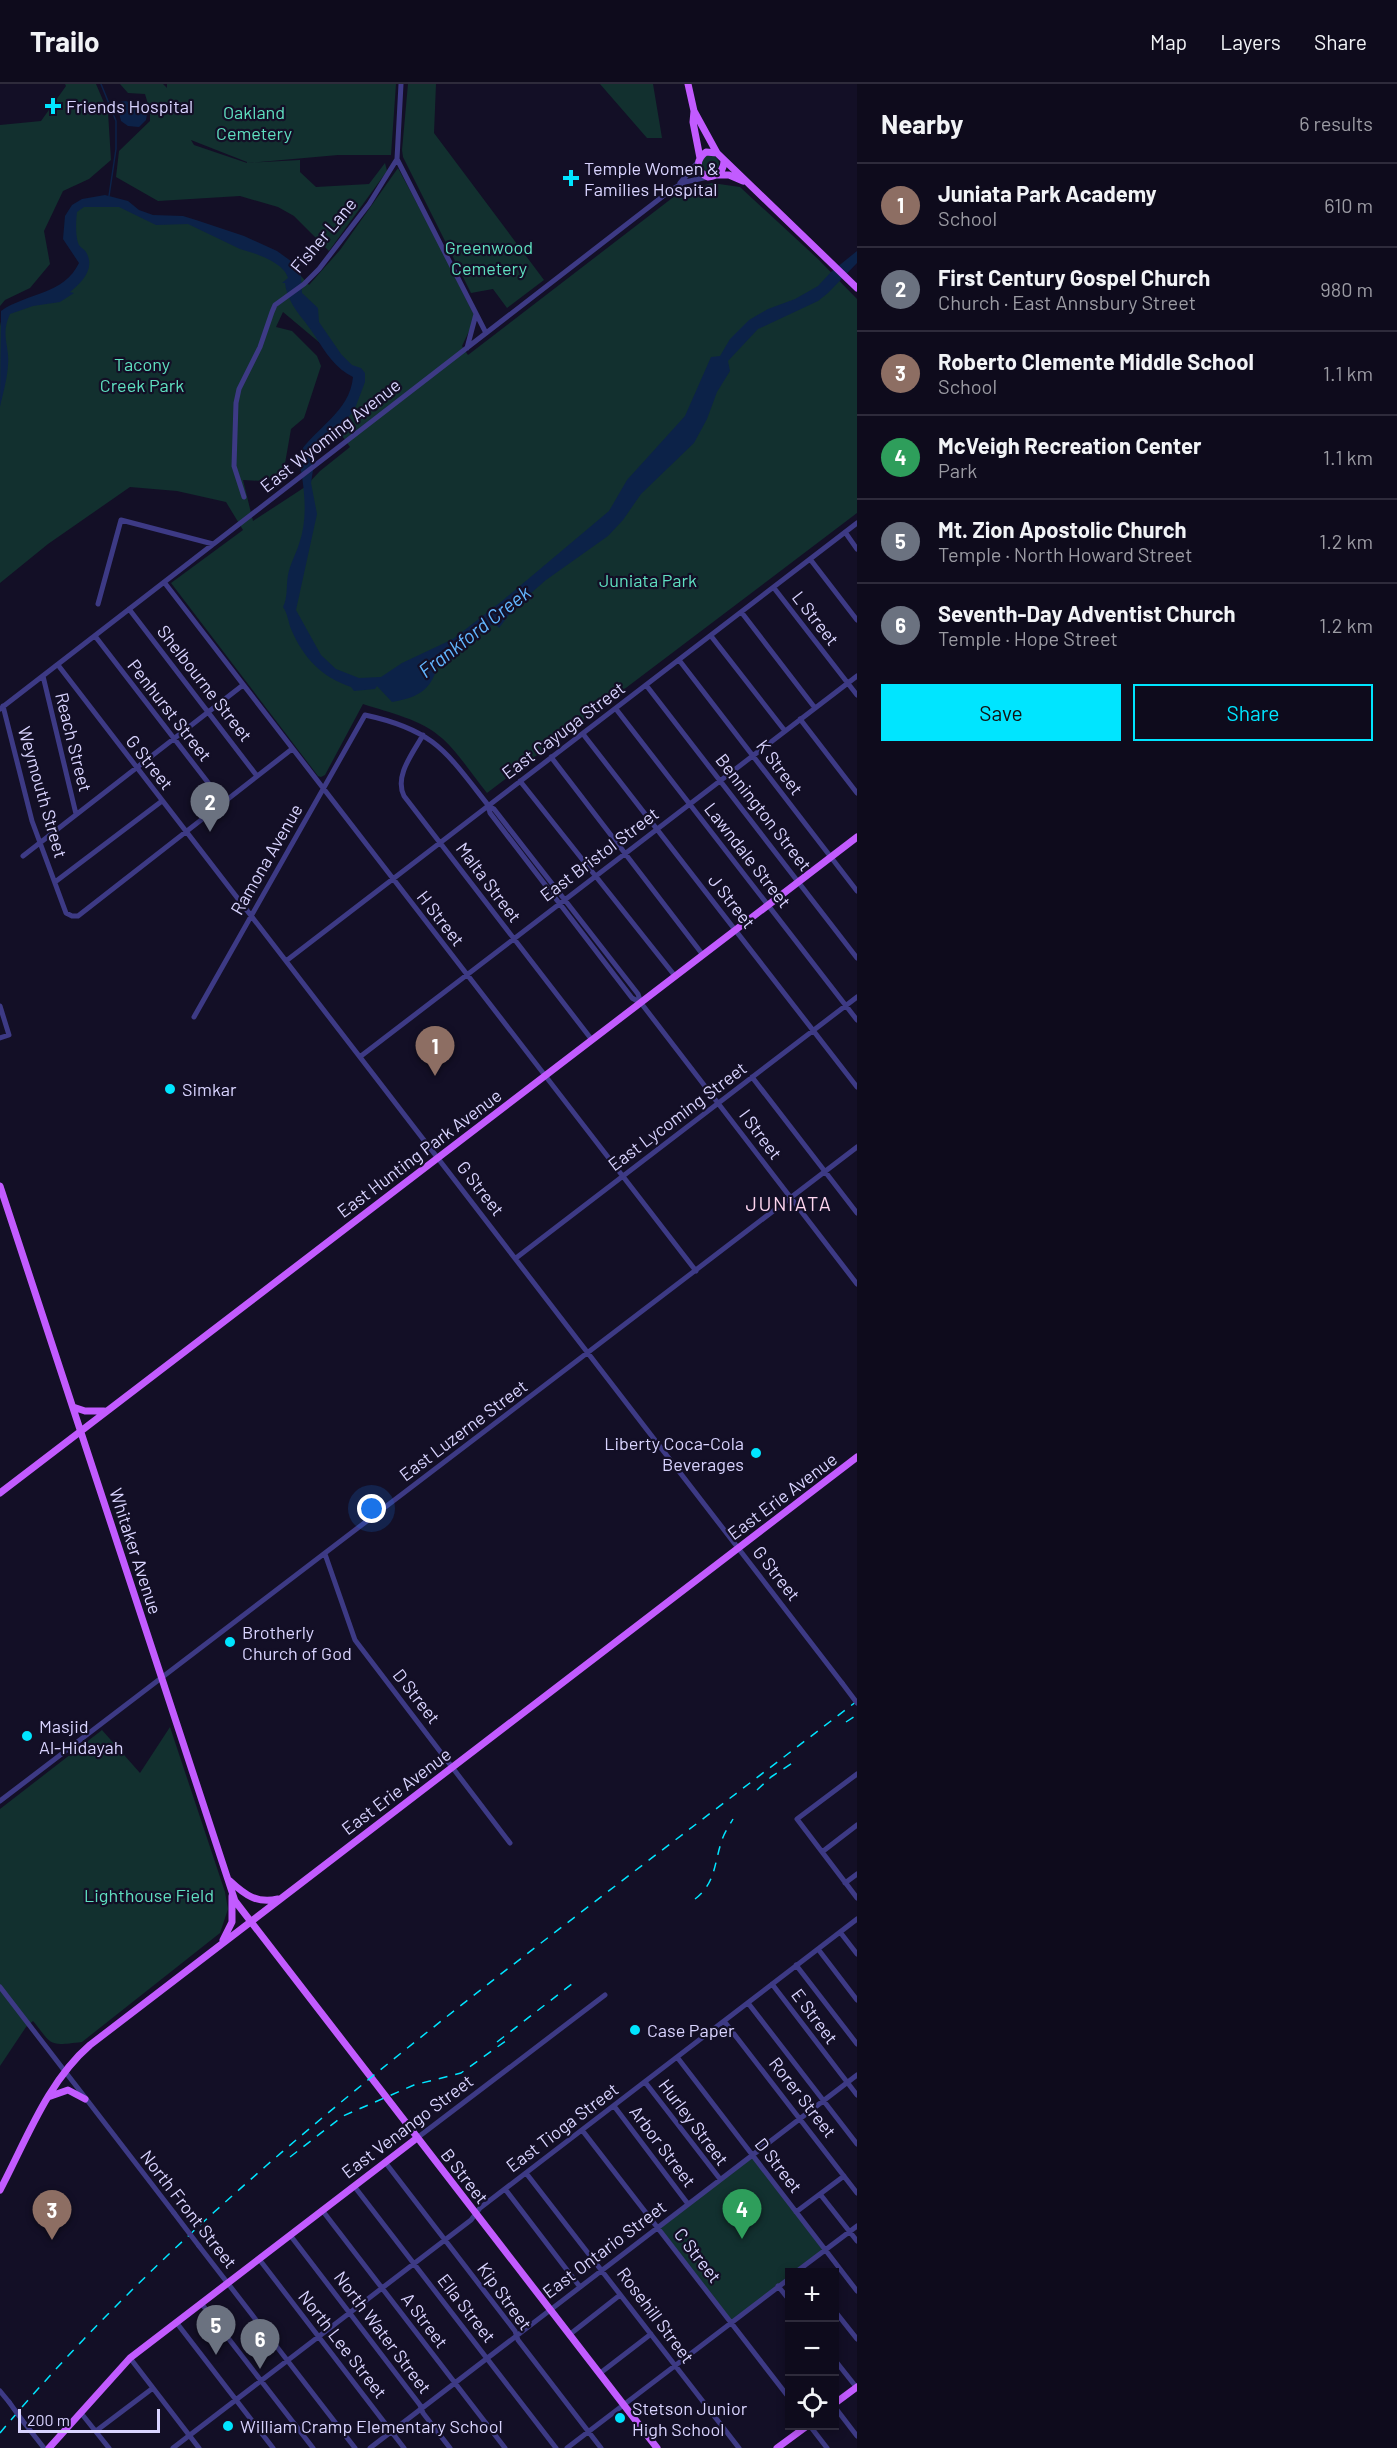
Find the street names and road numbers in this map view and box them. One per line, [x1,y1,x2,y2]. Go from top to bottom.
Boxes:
street label: Fisher Lane [285,193,361,277]
street label: East Wyoming Avenue [255,373,405,497]
street label: L Street [788,586,844,650]
street label: Shelbourne Street [153,620,257,746]
street label: Penhurst Street [123,655,217,765]
street label: East Cayuga Street [497,677,629,783]
street label: Reach Street [51,690,97,794]
street label: Weymouth Street [14,724,72,860]
street label: G Street [122,730,178,794]
street label: K Street [752,735,808,799]
street label: Bennington Street [711,749,817,875]
street label: Lawndale Street [700,798,796,912]
street label: Ramona Avenue [225,800,307,918]
street label: East Bristol Street [535,802,663,906]
street label: Malta Street [452,838,526,926]
street label: J Street [704,869,760,933]
street label: H Street [412,886,470,950]
street label: East Lycoming Street [603,1057,751,1175]
street label: East Hunting Park Avenue [332,1084,506,1222]
street label: I Street [735,1104,787,1164]
street label: G Street [453,1156,509,1220]
street label: East Luzerne Street [395,1375,531,1485]
street label: East Erie Avenue [723,1448,841,1544]
street label: Whitaker Avenue [105,1485,167,1617]
street label: G Street [749,1541,805,1605]
street label: D Street [389,1664,445,1728]
street label: East Erie Avenue [337,1743,455,1839]
street label: E Street [787,1984,843,2048]
street label: Rorer Street [765,2052,841,2142]
street label: East Venango Street [337,2069,477,2183]
street label: Hurley Street [654,2074,734,2170]
street label: East Tioga Street [502,2078,622,2176]
street label: Arbor Street [625,2101,701,2191]
street label: D Street [751,2133,807,2197]
street label: B Street [437,2144,493,2208]
street label: North Front Street [136,2146,242,2272]
street label: East Ontario Street [538,2195,670,2303]
street label: C Street [670,2223,726,2287]
street label: Kip Street [473,2258,537,2334]
street label: Rosehill Street [613,2263,699,2367]
street label: North Water Street [330,2266,436,2398]
street label: Ella Street [433,2269,501,2347]
street label: North Lee Street [294,2286,392,2402]
street label: A Street [397,2288,453,2352]

